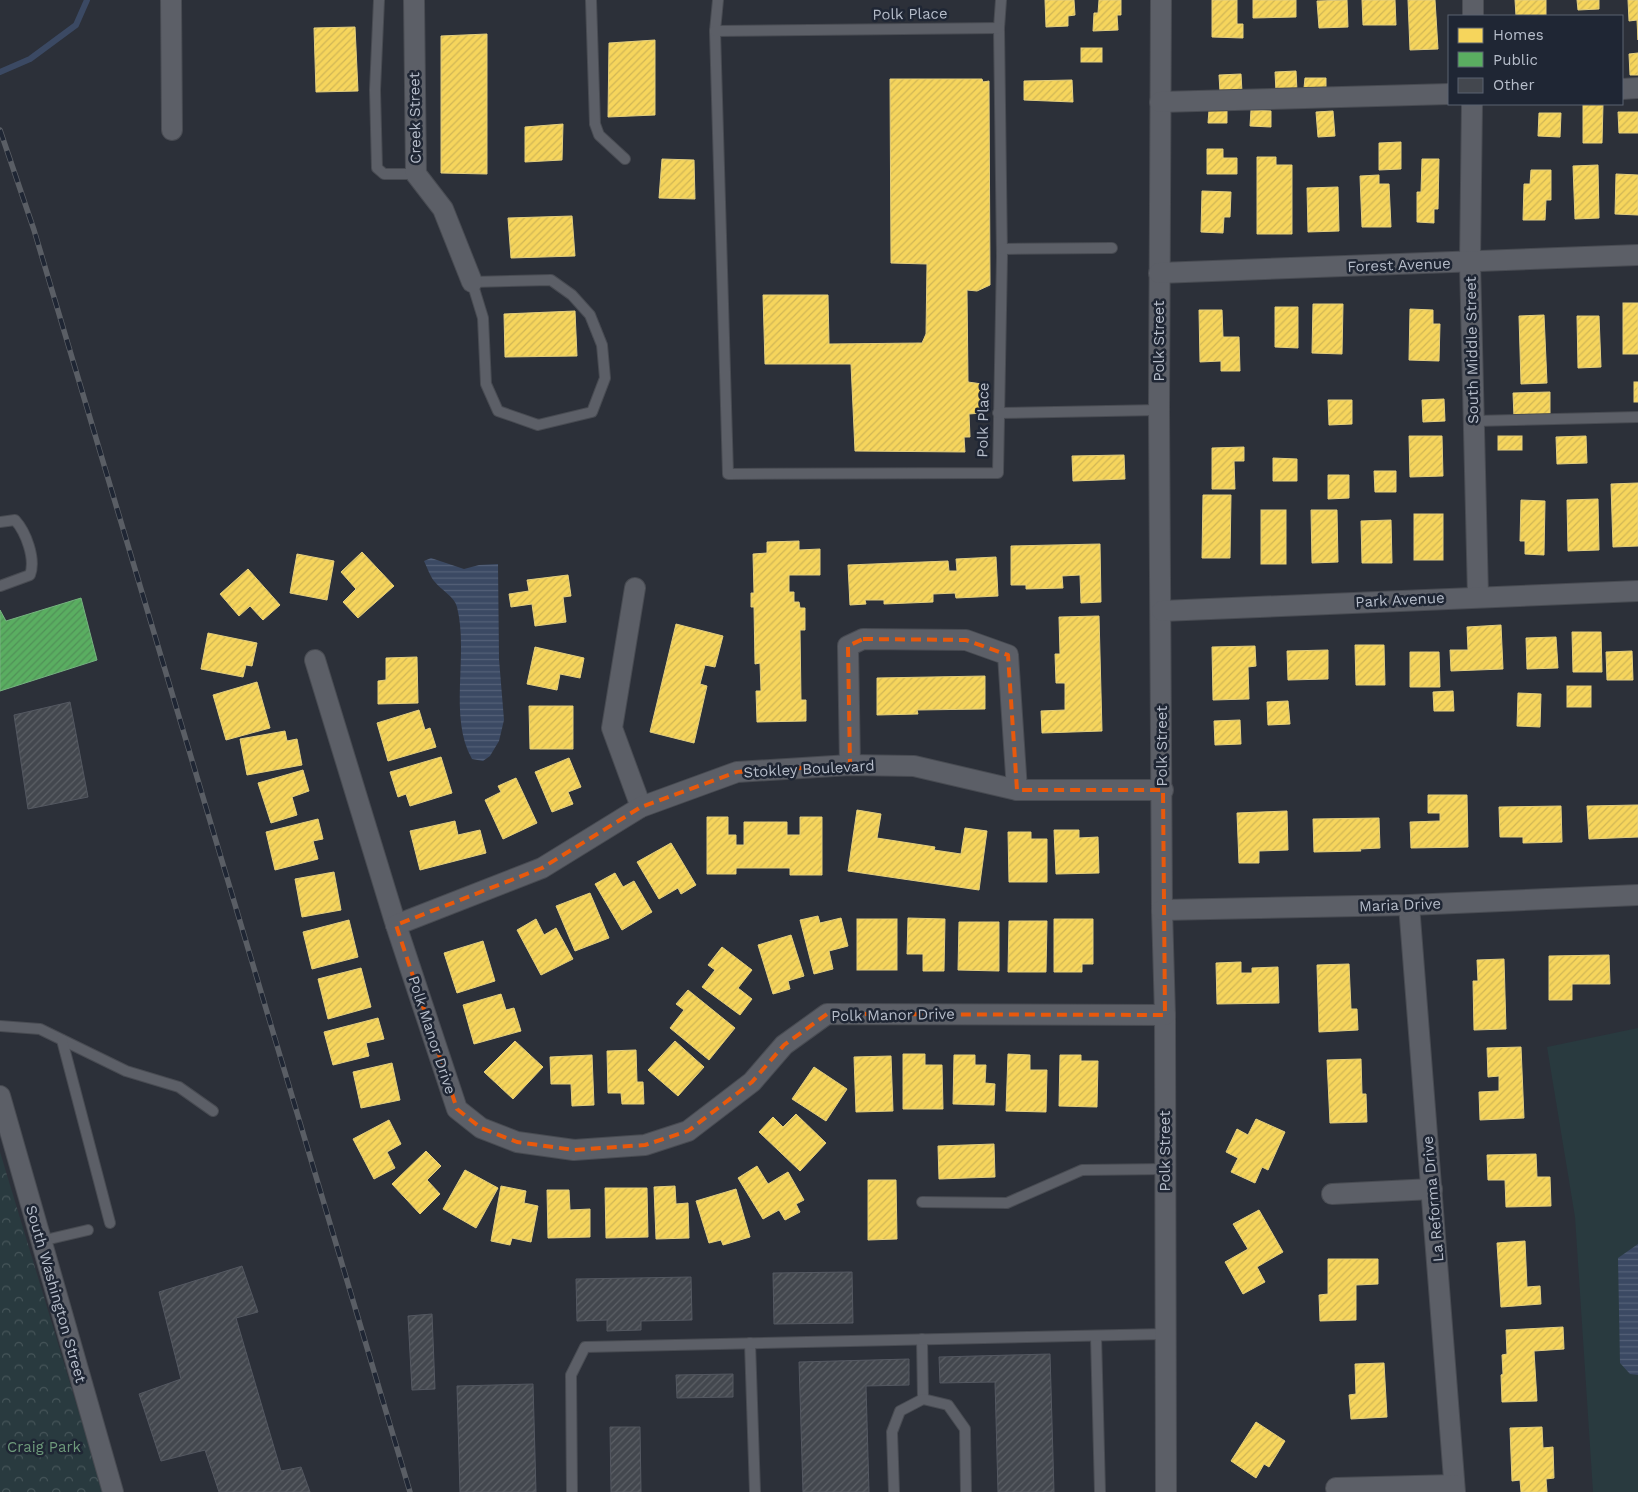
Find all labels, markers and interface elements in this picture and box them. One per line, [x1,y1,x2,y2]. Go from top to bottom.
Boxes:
street label: Polk Place [872,4,948,24]
legend [1448,15,1623,105]
text: Homes [1493,26,1544,44]
text: Public [1493,51,1538,69]
street label: Creek Street [405,71,425,164]
text: Other [1493,76,1535,94]
street label: Forest Avenue [1347,254,1451,276]
street label: South Middle Street [1462,275,1482,424]
street label: Polk Street [1150,300,1168,382]
street label: Polk Place [973,382,993,458]
street label: Park Avenue [1355,589,1445,611]
street label: Polk Street [1153,705,1171,787]
street label: Stokley Boulevard [743,757,875,781]
street label: Maria Drive [1359,895,1441,915]
street label: Polk Manor Drive [404,973,460,1097]
street label: Polk Manor Drive [831,1005,955,1025]
street label: Polk Street [1156,1110,1174,1192]
street label: La Reforma Drive [1419,1135,1447,1263]
street label: South Washington Street [22,1203,90,1385]
park label: Craig Park [7,1438,82,1456]

